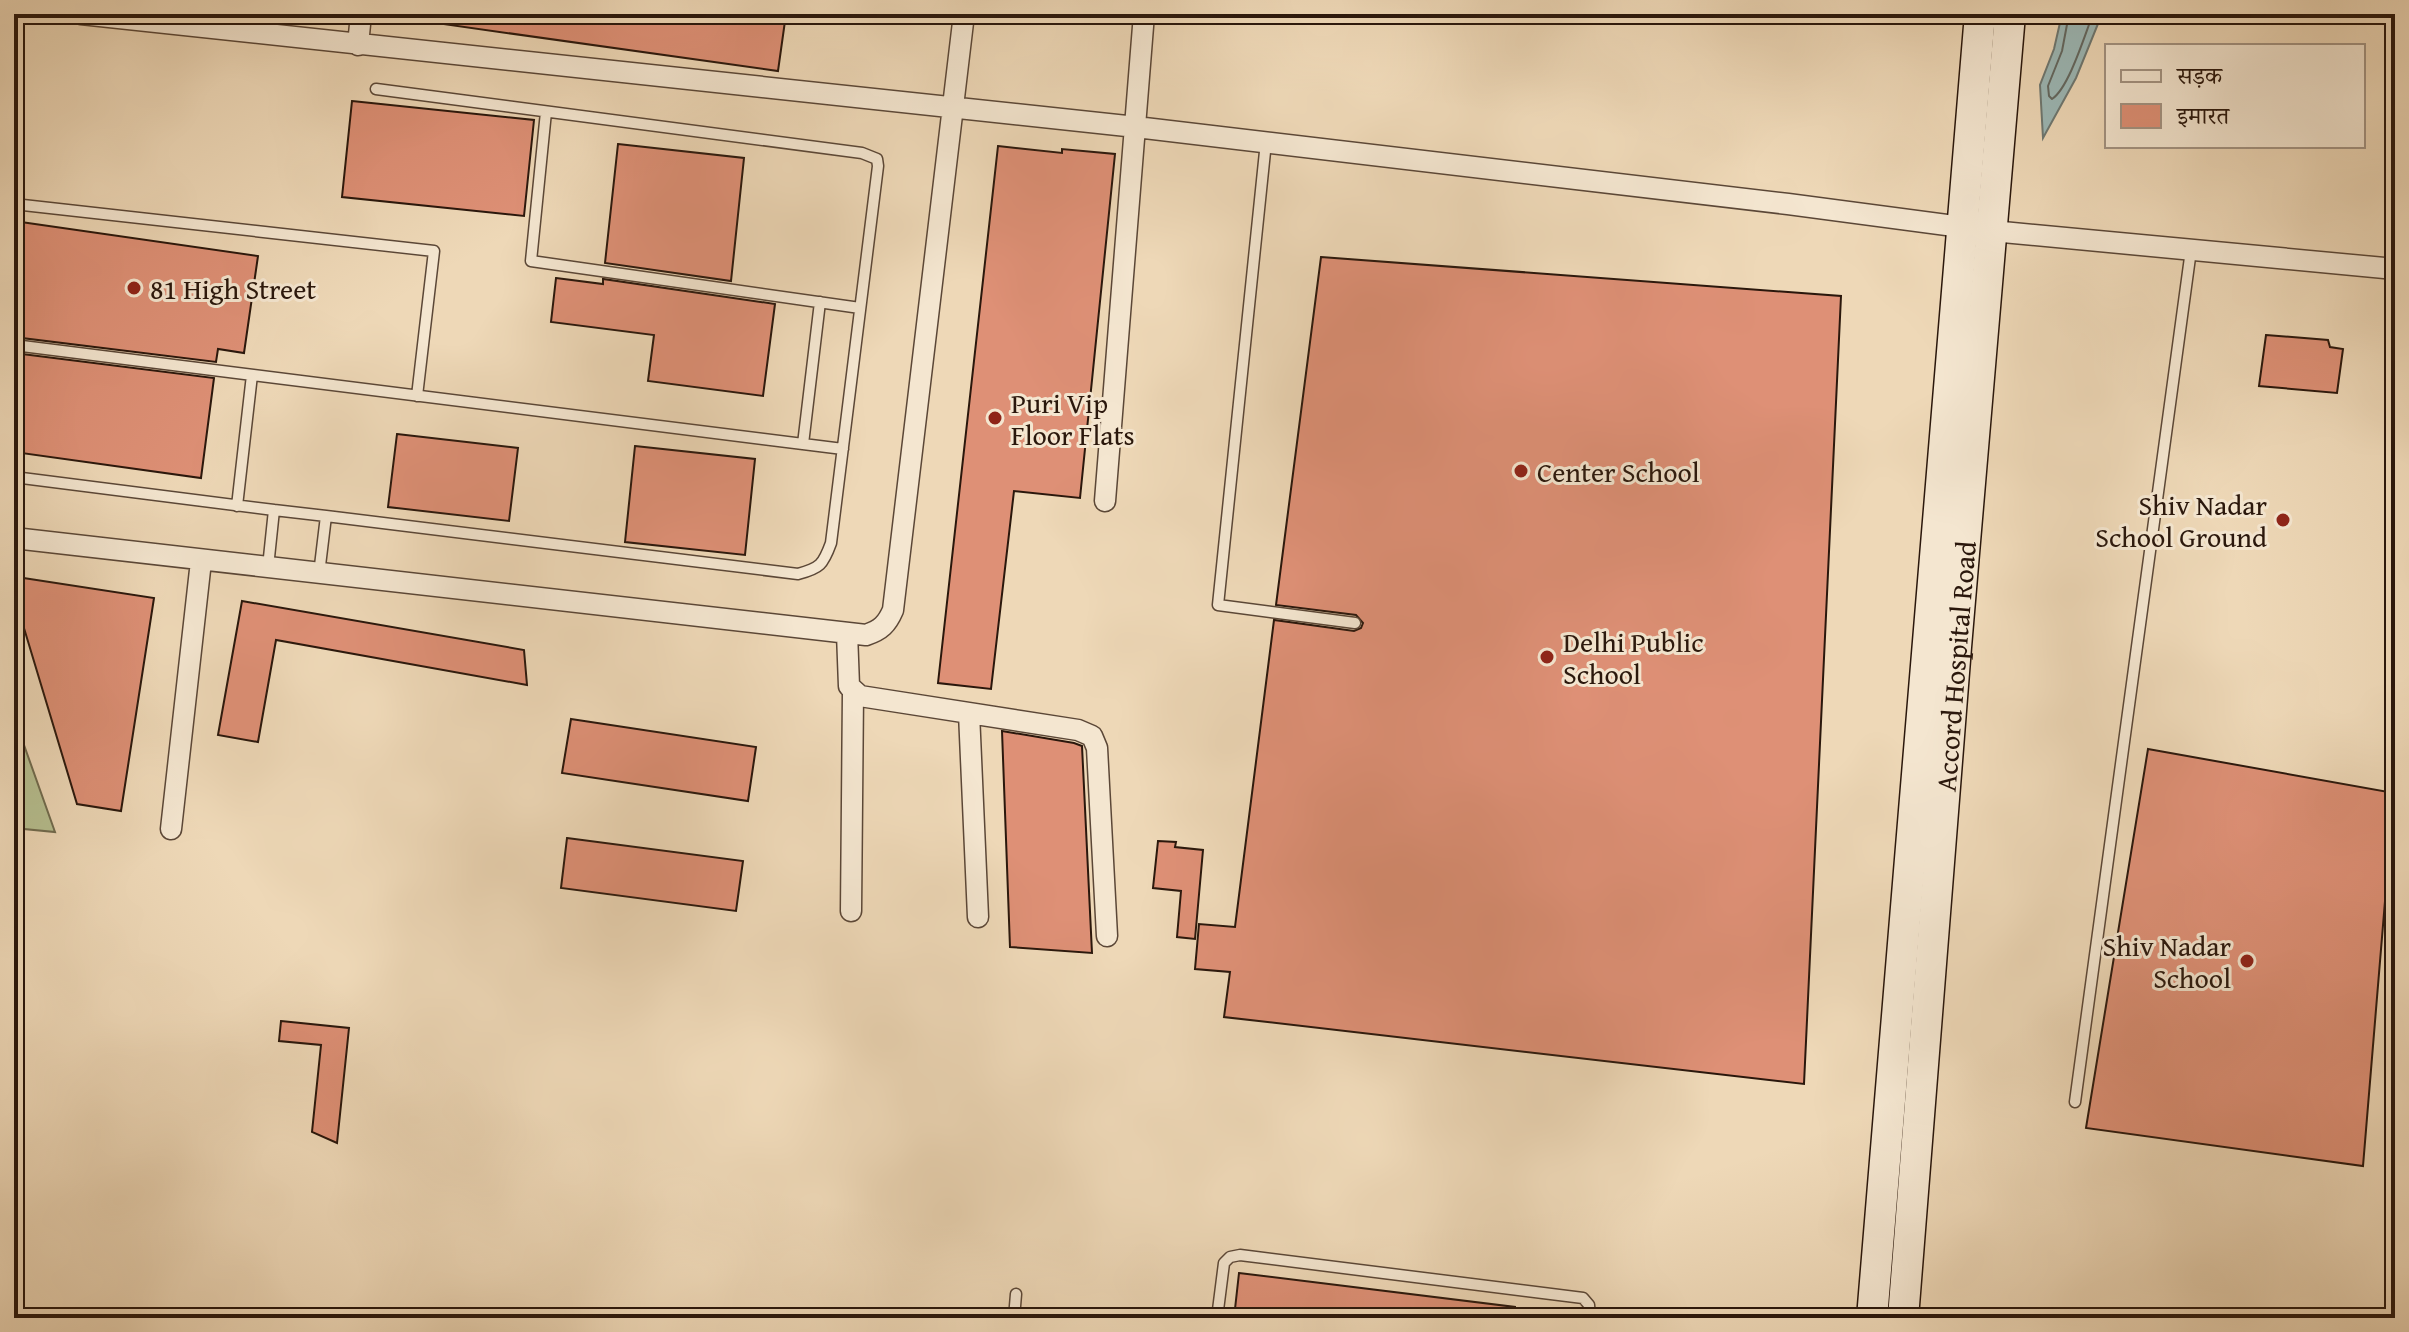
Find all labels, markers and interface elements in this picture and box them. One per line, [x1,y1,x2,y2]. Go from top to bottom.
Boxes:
legend [2105,44,2365,148]
text: सड़क [2176,58,2224,93]
text: इमारत [2176,98,2230,133]
place label: 81 High Street [150,268,316,309]
marker: 81 High Street [125,279,143,297]
place label: Puri Vip Floor Flats [1011,382,1135,455]
marker: Puri Vip Floor Flats [986,409,1004,427]
place label: Center School [1537,451,1700,492]
marker: Center School [1512,462,1530,480]
place label: Shiv Nadar School Ground [2095,484,2267,557]
marker: Shiv Nadar School Ground [2274,511,2292,529]
street label: Accord Hospital Road [1924,539,1985,793]
place label: Delhi Public School [1563,621,1704,694]
marker: Delhi Public School [1538,648,1556,666]
place label: Shiv Nadar School [2102,925,2231,998]
marker: Shiv Nadar School [2238,952,2256,970]

